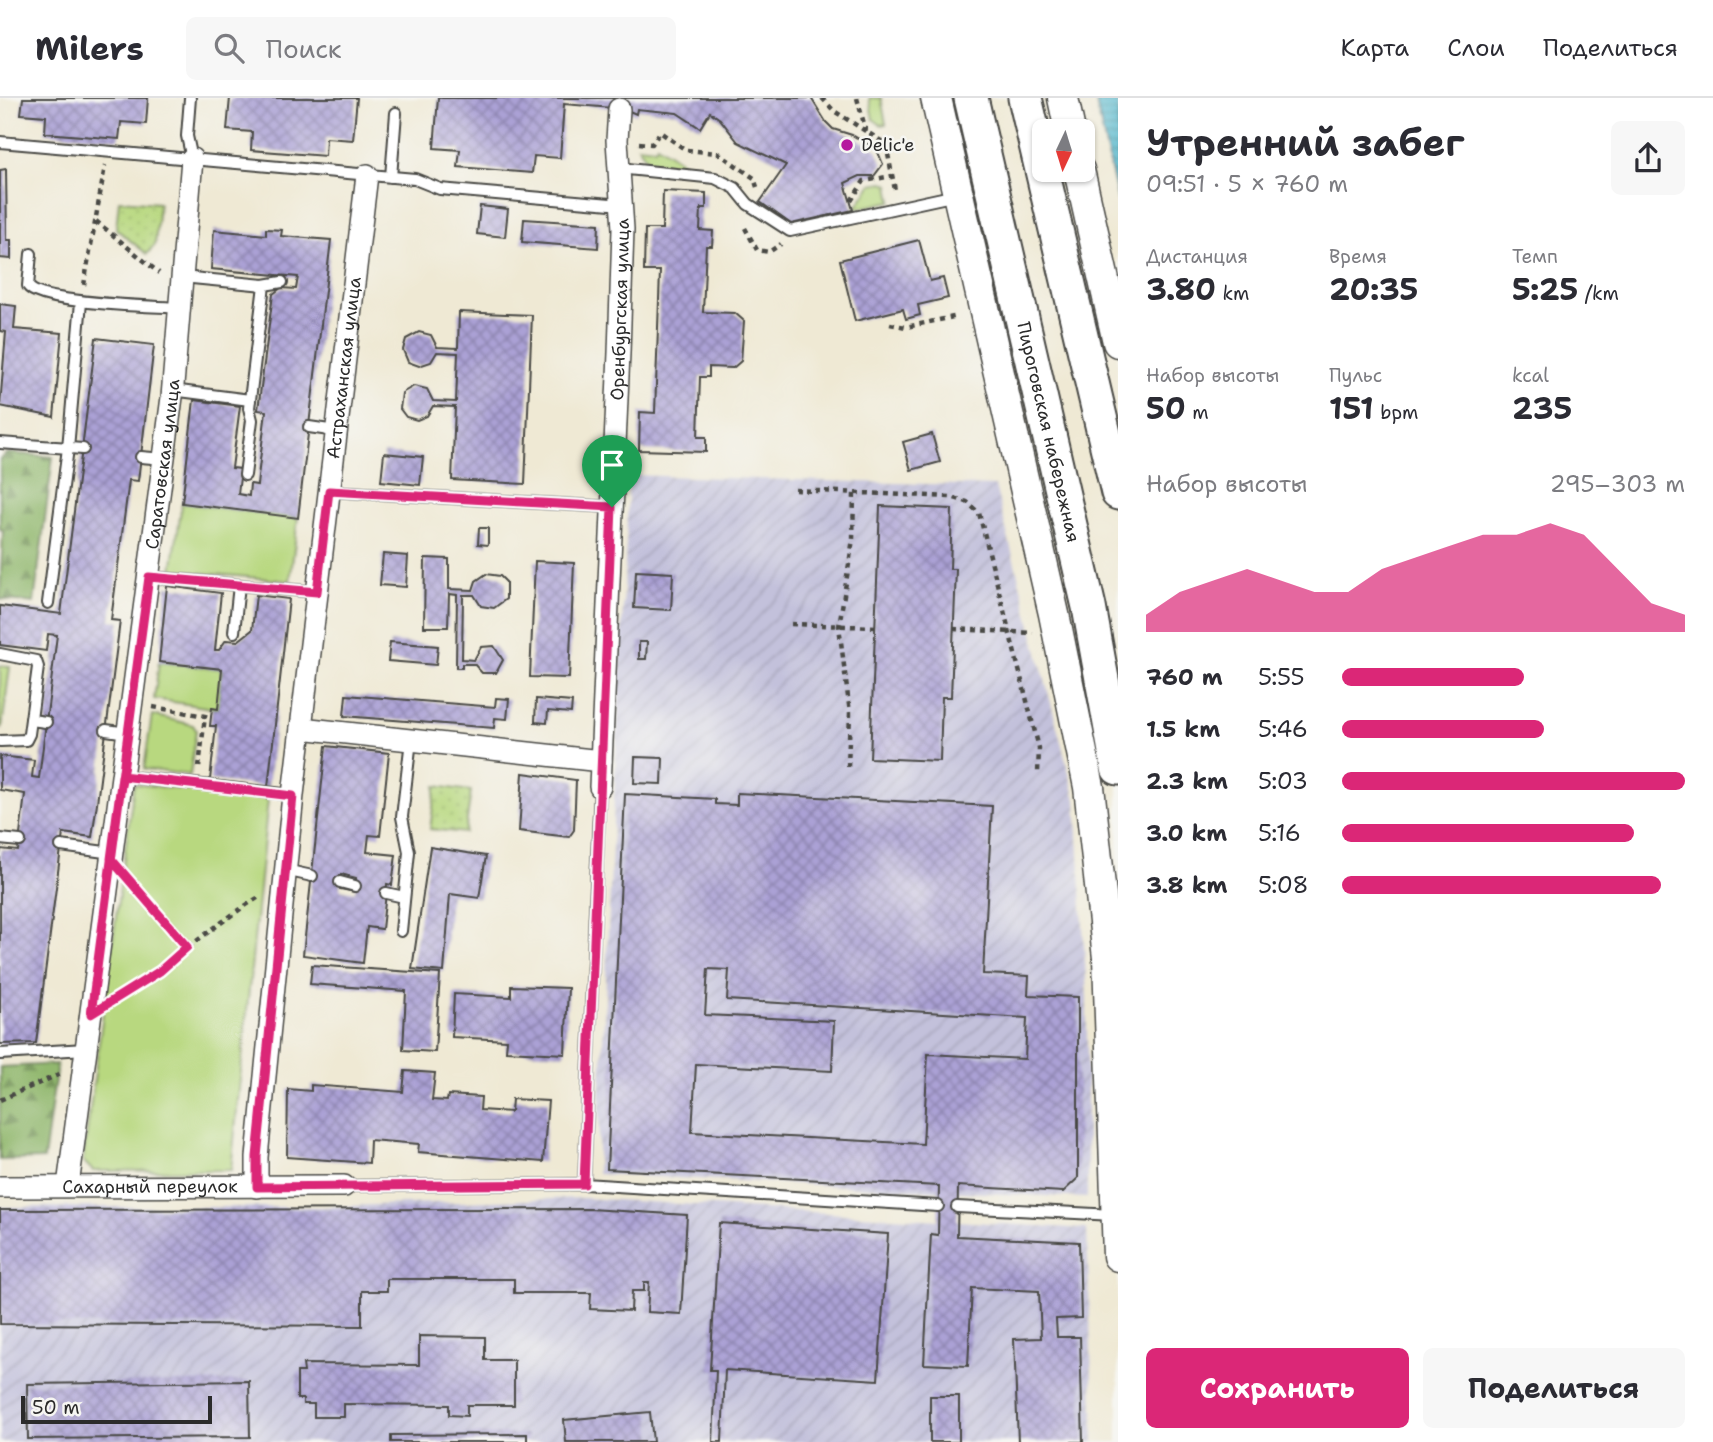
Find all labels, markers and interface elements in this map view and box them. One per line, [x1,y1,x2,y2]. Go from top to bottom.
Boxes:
search box [186,17,676,80]
text: Milers [35,26,144,71]
icon: search [210,29,248,67]
text: Поиск [266,31,342,66]
text: Карта [1341,32,1409,64]
text: Слои [1447,32,1505,64]
text: Поделиться [1543,32,1678,64]
text: Утренний забег [1146,117,1464,168]
north arrow [1032,119,1096,182]
map controls [1032,119,1095,182]
button: share [1611,121,1685,195]
place label: Delic'e [861,133,914,157]
marker: Delic'e [839,137,855,153]
text: 09:51 · 5 × 760 m [1146,169,1348,199]
street label: Оренбургская улица [605,218,635,401]
text: Дистанция [1146,244,1248,269]
text: Время [1329,244,1387,269]
text: Темп [1512,244,1558,269]
text: 3.80 [1146,269,1216,310]
text: 20:35 [1329,269,1418,310]
text: 5:25 [1512,269,1578,310]
street label: Астраханская улица [321,275,367,460]
text: km [1216,281,1249,306]
text: /km [1578,281,1619,306]
street label: Пироговская набережная [1011,320,1086,545]
text: Набор высоты [1146,363,1279,388]
text: Пульс [1329,363,1382,388]
text: kcal [1512,363,1549,388]
street label: Саратовская улица [140,378,185,551]
text: 50 [1146,388,1186,429]
text: 151 [1329,388,1374,429]
text: 235 [1512,388,1572,429]
text: m [1186,400,1209,425]
text: bpm [1374,400,1418,425]
pin [582,435,642,507]
icon: arrive [593,446,631,484]
text: Набор высоты [1146,469,1307,499]
text: 295–303 m [1550,469,1685,499]
text: 760 m [1146,662,1223,692]
text: 5:55 [1258,662,1304,692]
text: 1.5 km [1146,714,1220,744]
text: 5:46 [1258,714,1308,744]
text: 2.3 km [1146,766,1228,796]
text: 5:03 [1258,766,1308,796]
text: 3.0 km [1146,818,1227,848]
text: 5:16 [1258,818,1301,848]
text: 3.8 km [1146,870,1227,900]
text: 5:08 [1258,870,1309,900]
street label: Сахарный переулок [62,1174,238,1199]
button: Сохранить [1146,1348,1409,1428]
button: Поделиться [1423,1348,1685,1428]
scale bar [21,1393,212,1425]
text: 50 m [32,1395,80,1420]

